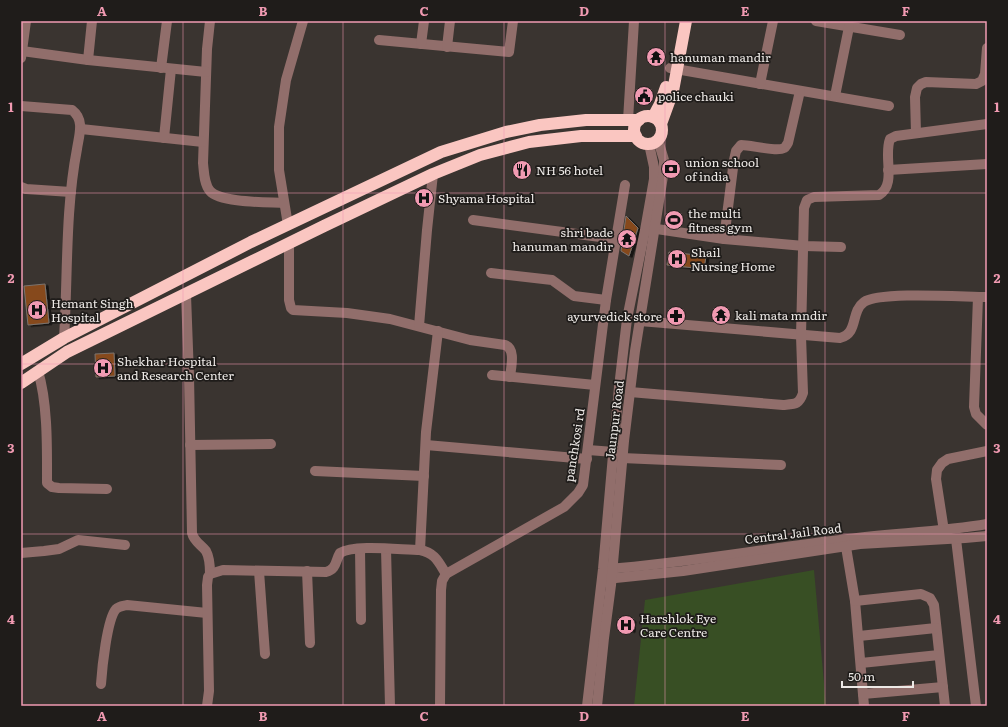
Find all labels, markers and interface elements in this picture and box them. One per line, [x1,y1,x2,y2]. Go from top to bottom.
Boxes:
text: A [97,1,107,20]
text: B [259,1,268,20]
text: C [419,1,429,20]
text: D [579,1,589,20]
text: E [741,1,750,20]
text: F [902,1,910,20]
temple icon: hanuman mandir [645,46,667,68]
place label: hanuman mandir [670,48,771,66]
public building icon: police chauki [633,85,655,107]
place label: police chauki [658,87,734,105]
text: 1 [8,97,14,116]
text: 1 [994,97,1000,116]
place label: union school of india [685,153,759,185]
bank icon: union school of india [660,158,682,180]
restaurant icon: NH 56 hotel [511,159,533,181]
place label: NH 56 hotel [536,161,603,179]
hospital icon: Shyama Hospital [413,187,435,209]
place label: Shyama Hospital [438,189,535,207]
place label: the multi fitness gym [688,204,753,236]
sports icon: the multi fitness gym [663,209,685,231]
place label: shri bade hanuman mandir [512,223,613,255]
temple icon: shri bade hanuman mandir [616,228,638,250]
place label: Shail Nursing Home [691,243,775,275]
hospital icon: Shail Nursing Home [666,248,688,270]
text: 2 [8,268,15,287]
text: 2 [994,268,1001,287]
place label: Hemant Singh Hospital [51,294,134,326]
hospital icon: Hemant Singh Hospital [26,299,48,321]
temple icon: kali mata mndir [710,304,732,326]
pharmacy icon: ayurvedick store [665,305,687,327]
place label: kali mata mndir [735,306,827,324]
place label: ayurvedick store [567,307,662,325]
place label: Shekhar Hospital and Research Center [117,352,234,384]
hospital icon: Shekhar Hospital and Research Center [92,357,114,379]
street label: Jaunpur Road [600,379,628,461]
street label: panchkosi rd [559,406,589,483]
text: 3 [7,438,15,457]
text: 3 [993,438,1001,457]
street label: Central Jail Road [744,518,843,548]
text: 4 [7,609,15,628]
place label: Harshlok Eye Care Centre [640,609,716,641]
text: 4 [993,609,1001,628]
hospital icon: Harshlok Eye Care Centre [615,614,637,636]
scale bar [842,663,913,689]
text: 50 m [848,667,875,685]
text: A [97,706,107,725]
text: B [259,706,268,725]
text: C [419,706,429,725]
text: D [579,706,589,725]
text: E [741,706,750,725]
text: F [902,706,910,725]

